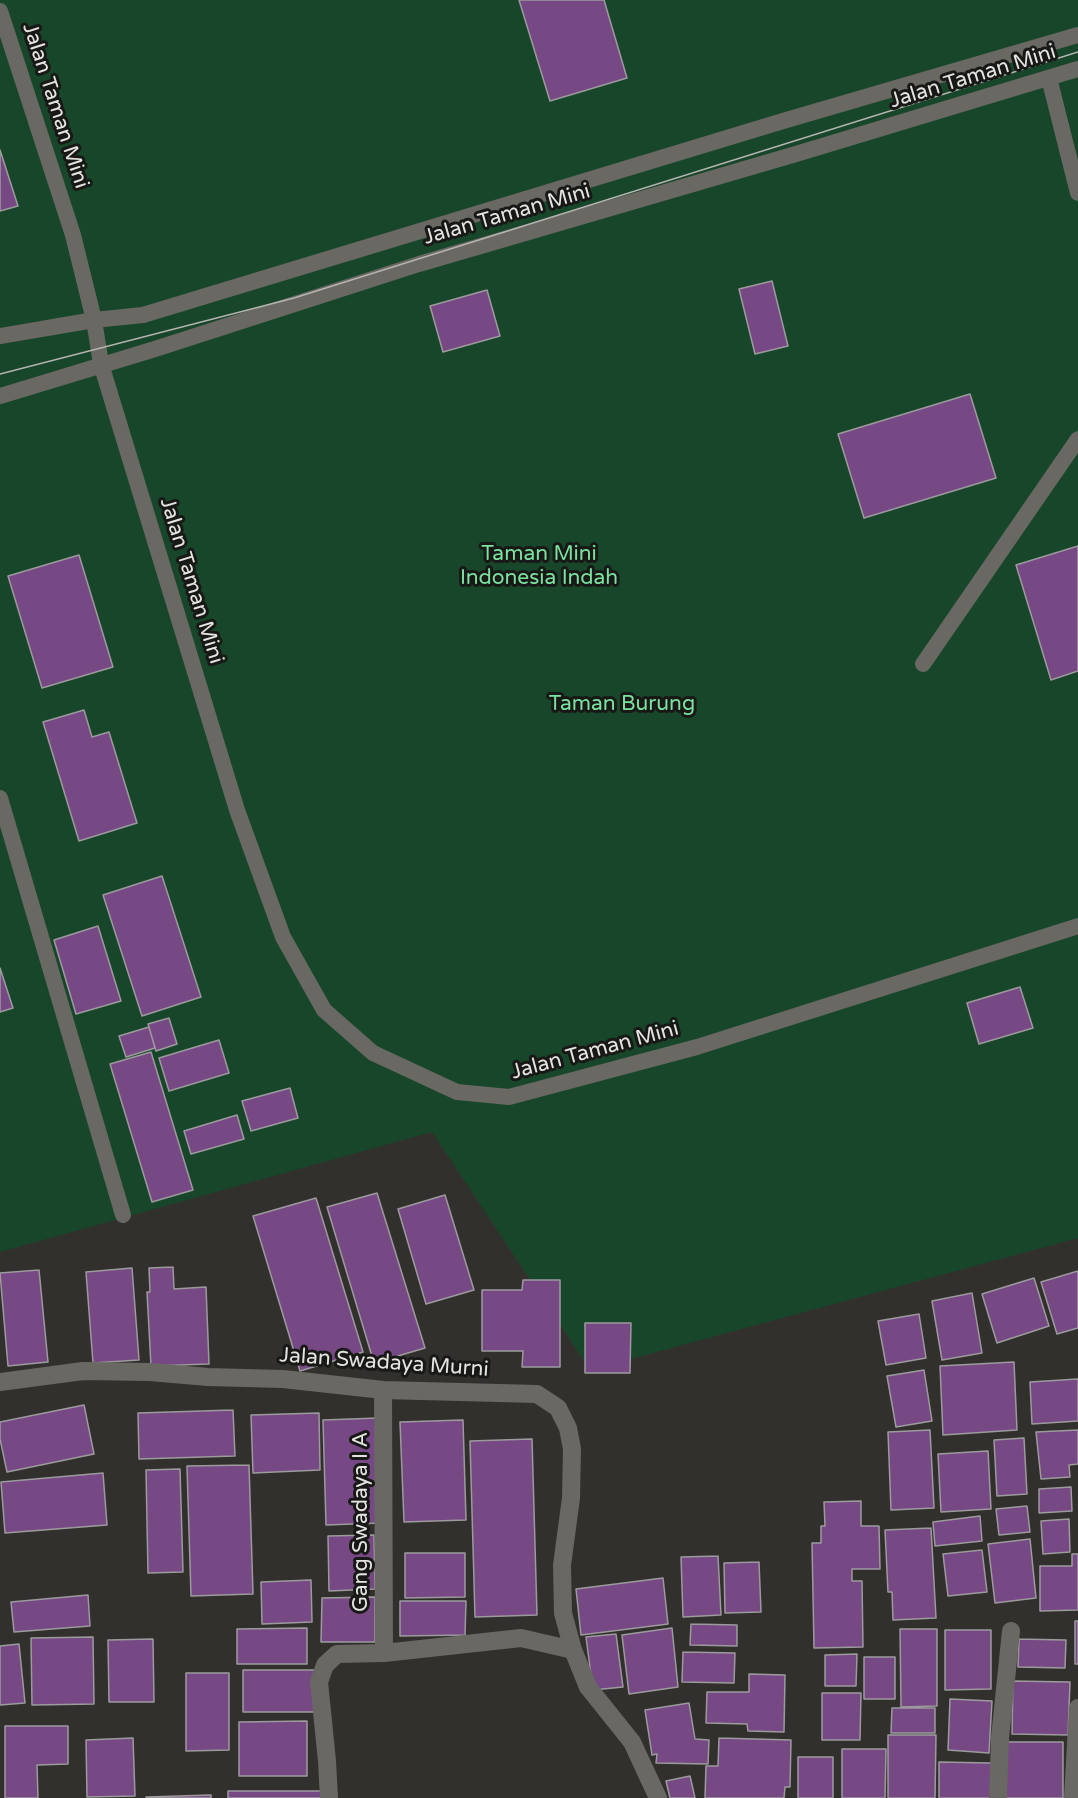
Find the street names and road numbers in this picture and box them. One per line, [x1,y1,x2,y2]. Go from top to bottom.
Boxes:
street label: Jalan Taman Mini [16,20,94,192]
street label: Jalan Taman Mini [887,40,1059,114]
street label: Jalan Taman Mini [421,179,593,251]
street label: Jalan Taman Mini [154,495,228,667]
street label: Jalan Taman Mini [508,1017,682,1085]
street label: Jalan Swadaya Murni [279,1343,489,1383]
street label: Gang Swadaya I A [348,1432,374,1612]

